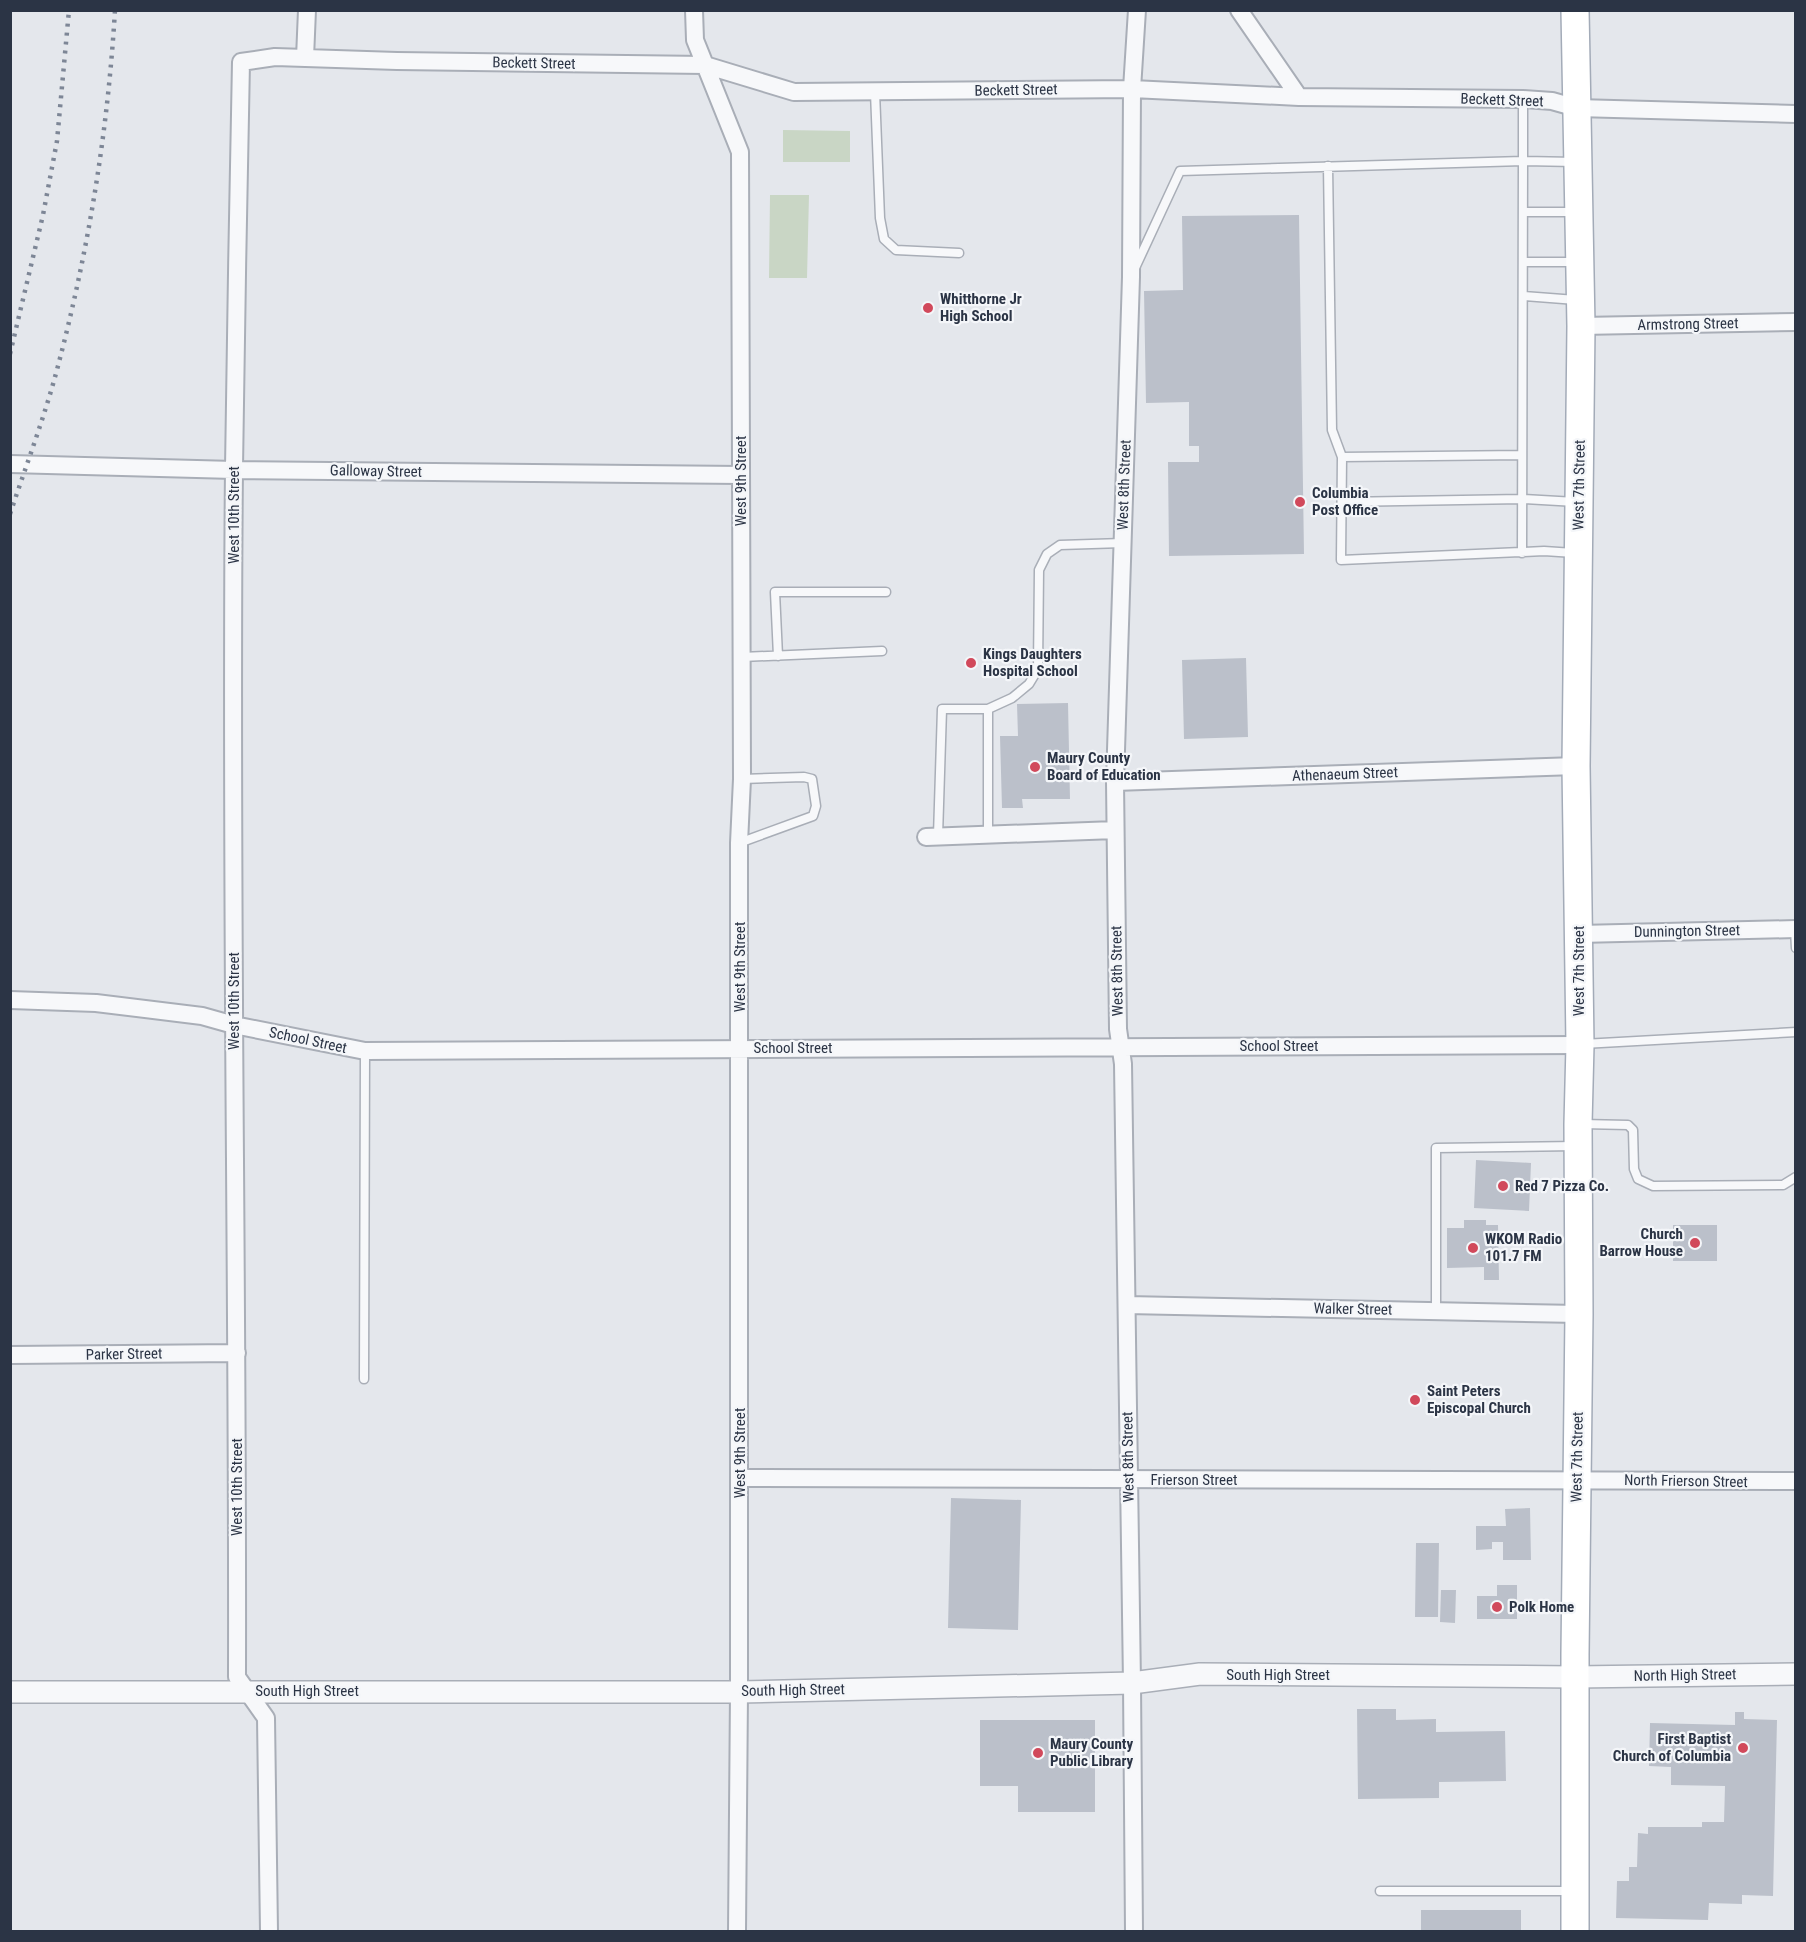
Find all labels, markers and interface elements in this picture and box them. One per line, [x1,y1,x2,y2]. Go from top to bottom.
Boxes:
street label: Beckett Street [492,53,576,73]
street label: Beckett Street [974,80,1058,100]
street label: Beckett Street [1460,90,1544,110]
place label: Whitthorne Jr High School [940,290,1022,325]
marker: Whitthorne Jr High School [921,301,935,315]
street label: Armstrong Street [1637,314,1739,334]
street label: West 9th Street [732,436,750,526]
street label: West 8th Street [1113,439,1135,531]
street label: West 7th Street [1569,440,1589,530]
street label: Galloway Street [330,461,422,481]
street label: West 10th Street [225,466,243,564]
place label: Columbia Post Office [1312,484,1378,519]
marker: Columbia Post Office [1293,495,1307,509]
place label: Kings Daughters Hospital School [983,645,1082,680]
marker: Kings Daughters Hospital School [964,656,978,670]
place label: Maury County Board of Education [1047,749,1161,784]
marker: Maury County Board of Education [1028,760,1042,774]
street label: Athenaeum Street [1292,763,1398,785]
street label: Dunnington Street [1634,921,1740,941]
street label: West 9th Street [731,922,749,1012]
street label: West 8th Street [1107,926,1127,1016]
street label: West 7th Street [1570,926,1588,1016]
street label: West 10th Street [225,952,243,1050]
street label: School Street [267,1023,349,1057]
street label: School Street [1239,1037,1319,1055]
street label: School Street [753,1039,833,1057]
place label: Red 7 Pizza Co. [1515,1177,1609,1195]
marker: Red 7 Pizza Co. [1496,1179,1510,1193]
place label: Church Barrow House [1599,1225,1683,1260]
place label: WKOM Radio 101.7 FM [1485,1230,1562,1265]
marker: Church Barrow House [1688,1236,1702,1250]
marker: WKOM Radio 101.7 FM [1466,1241,1480,1255]
street label: Walker Street [1314,1299,1392,1319]
street label: Parker Street [85,1344,163,1364]
place label: Saint Peters Episcopal Church [1427,1382,1531,1417]
marker: Saint Peters Episcopal Church [1408,1393,1422,1407]
street label: West 9th Street [731,1408,749,1498]
street label: West 8th Street [1118,1412,1138,1502]
street label: West 7th Street [1567,1412,1587,1502]
street label: West 10th Street [228,1438,246,1536]
street label: Frierson Street [1151,1471,1237,1489]
street label: North Frierson Street [1624,1471,1748,1491]
place label: Polk Home [1509,1598,1574,1616]
marker: Polk Home [1490,1600,1504,1614]
street label: North High Street [1633,1665,1737,1685]
street label: South High Street [1226,1666,1330,1684]
street label: South High Street [741,1680,845,1700]
street label: South High Street [255,1682,359,1700]
place label: First Baptist Church of Columbia [1613,1730,1731,1765]
place label: Maury County Public Library [1050,1735,1134,1770]
marker: First Baptist Church of Columbia [1736,1741,1750,1755]
marker: Maury County Public Library [1031,1746,1045,1760]

